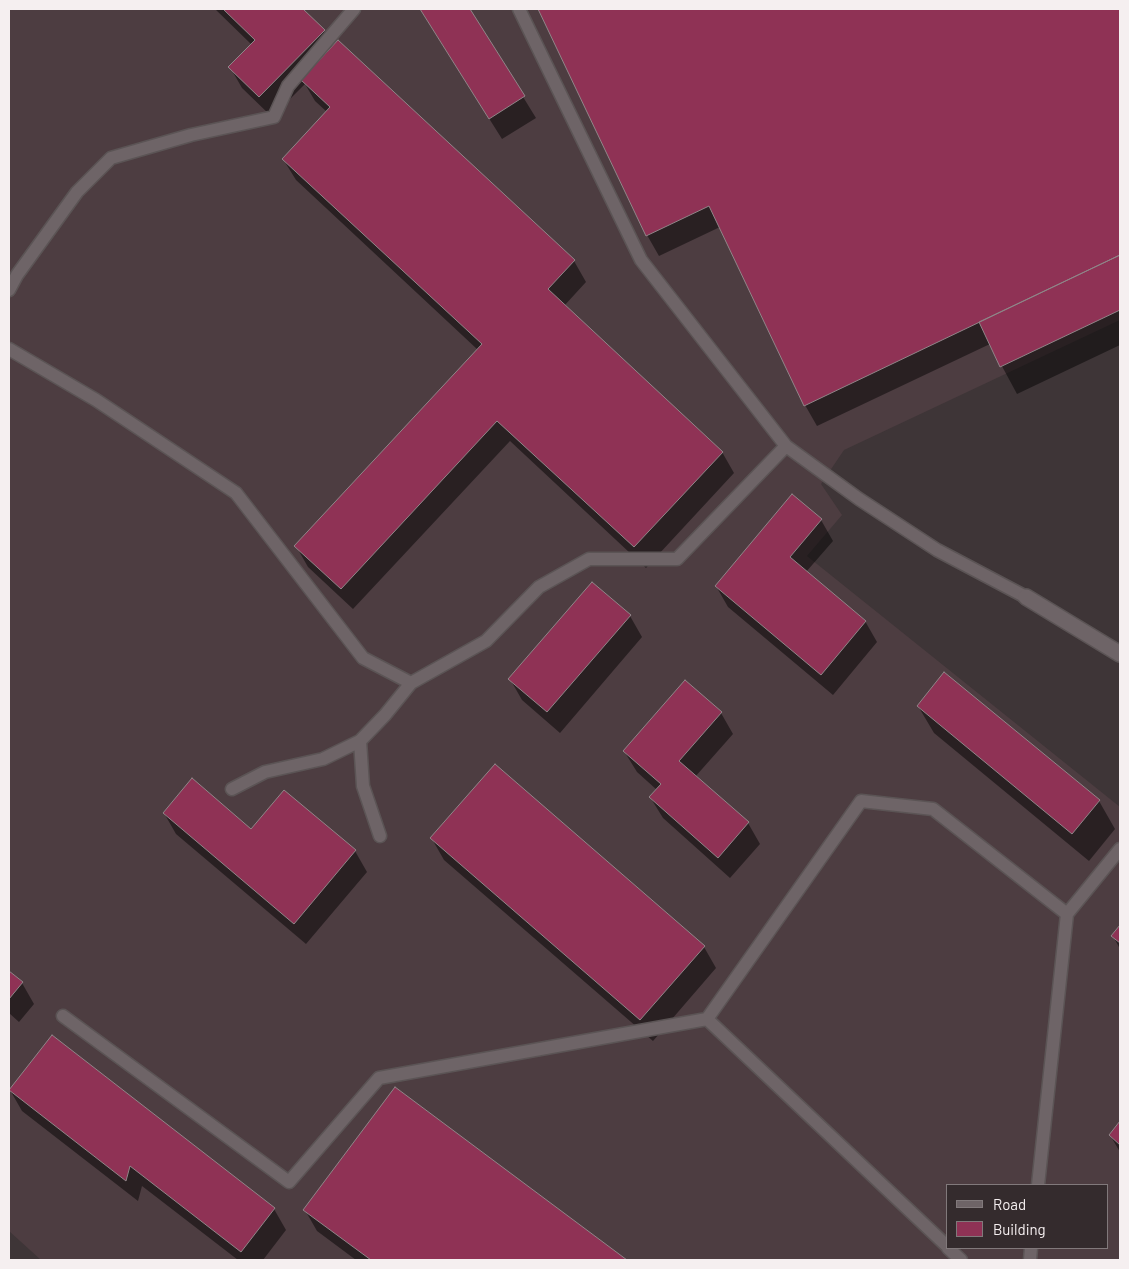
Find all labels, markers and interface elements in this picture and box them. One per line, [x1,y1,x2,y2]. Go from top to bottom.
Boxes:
legend [946,1184,1109,1249]
text: Road [993,1195,1026,1213]
text: Building [993,1220,1046,1238]

